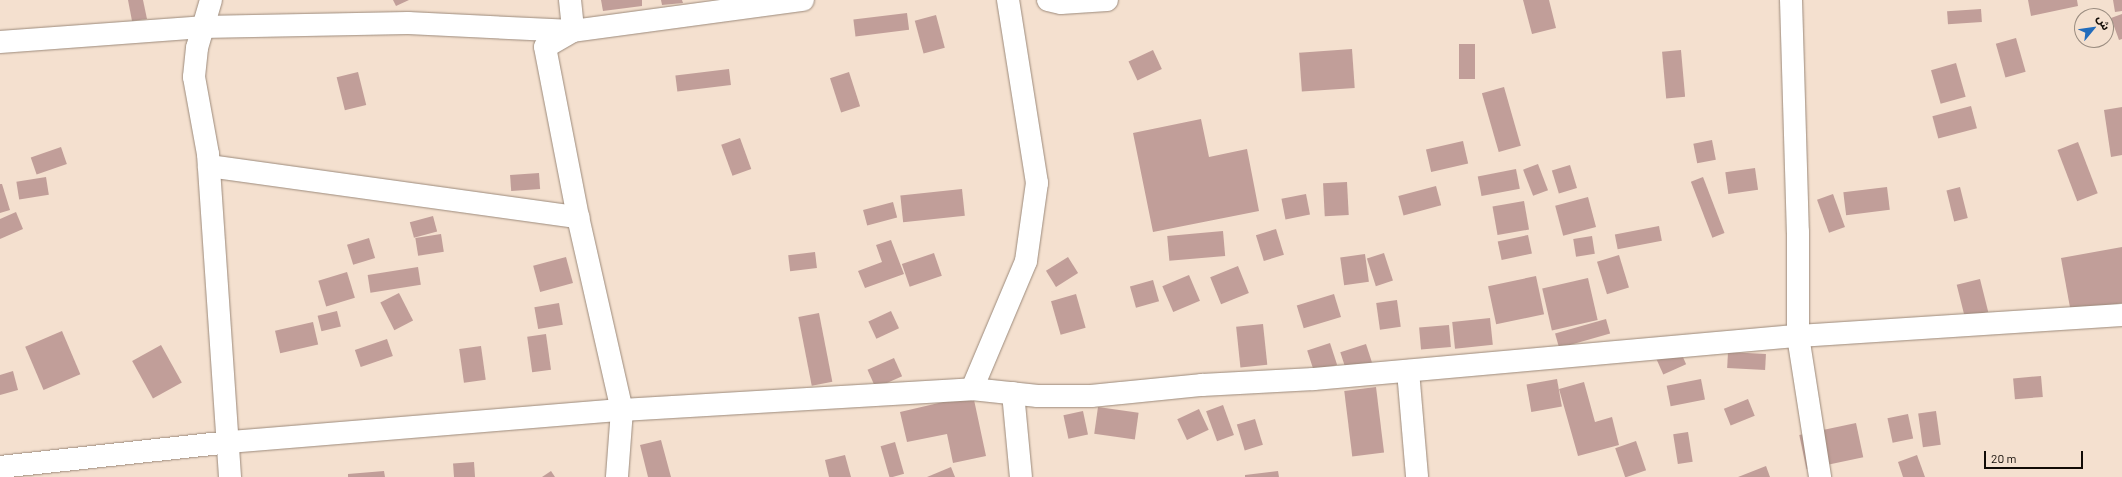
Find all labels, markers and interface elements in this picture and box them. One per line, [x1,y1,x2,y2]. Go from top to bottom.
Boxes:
north arrow [2074,8,2114,48]
text: ش [2095,13,2113,32]
scale bar [1986,443,2085,469]
text: 20 m [1991,451,2017,465]

